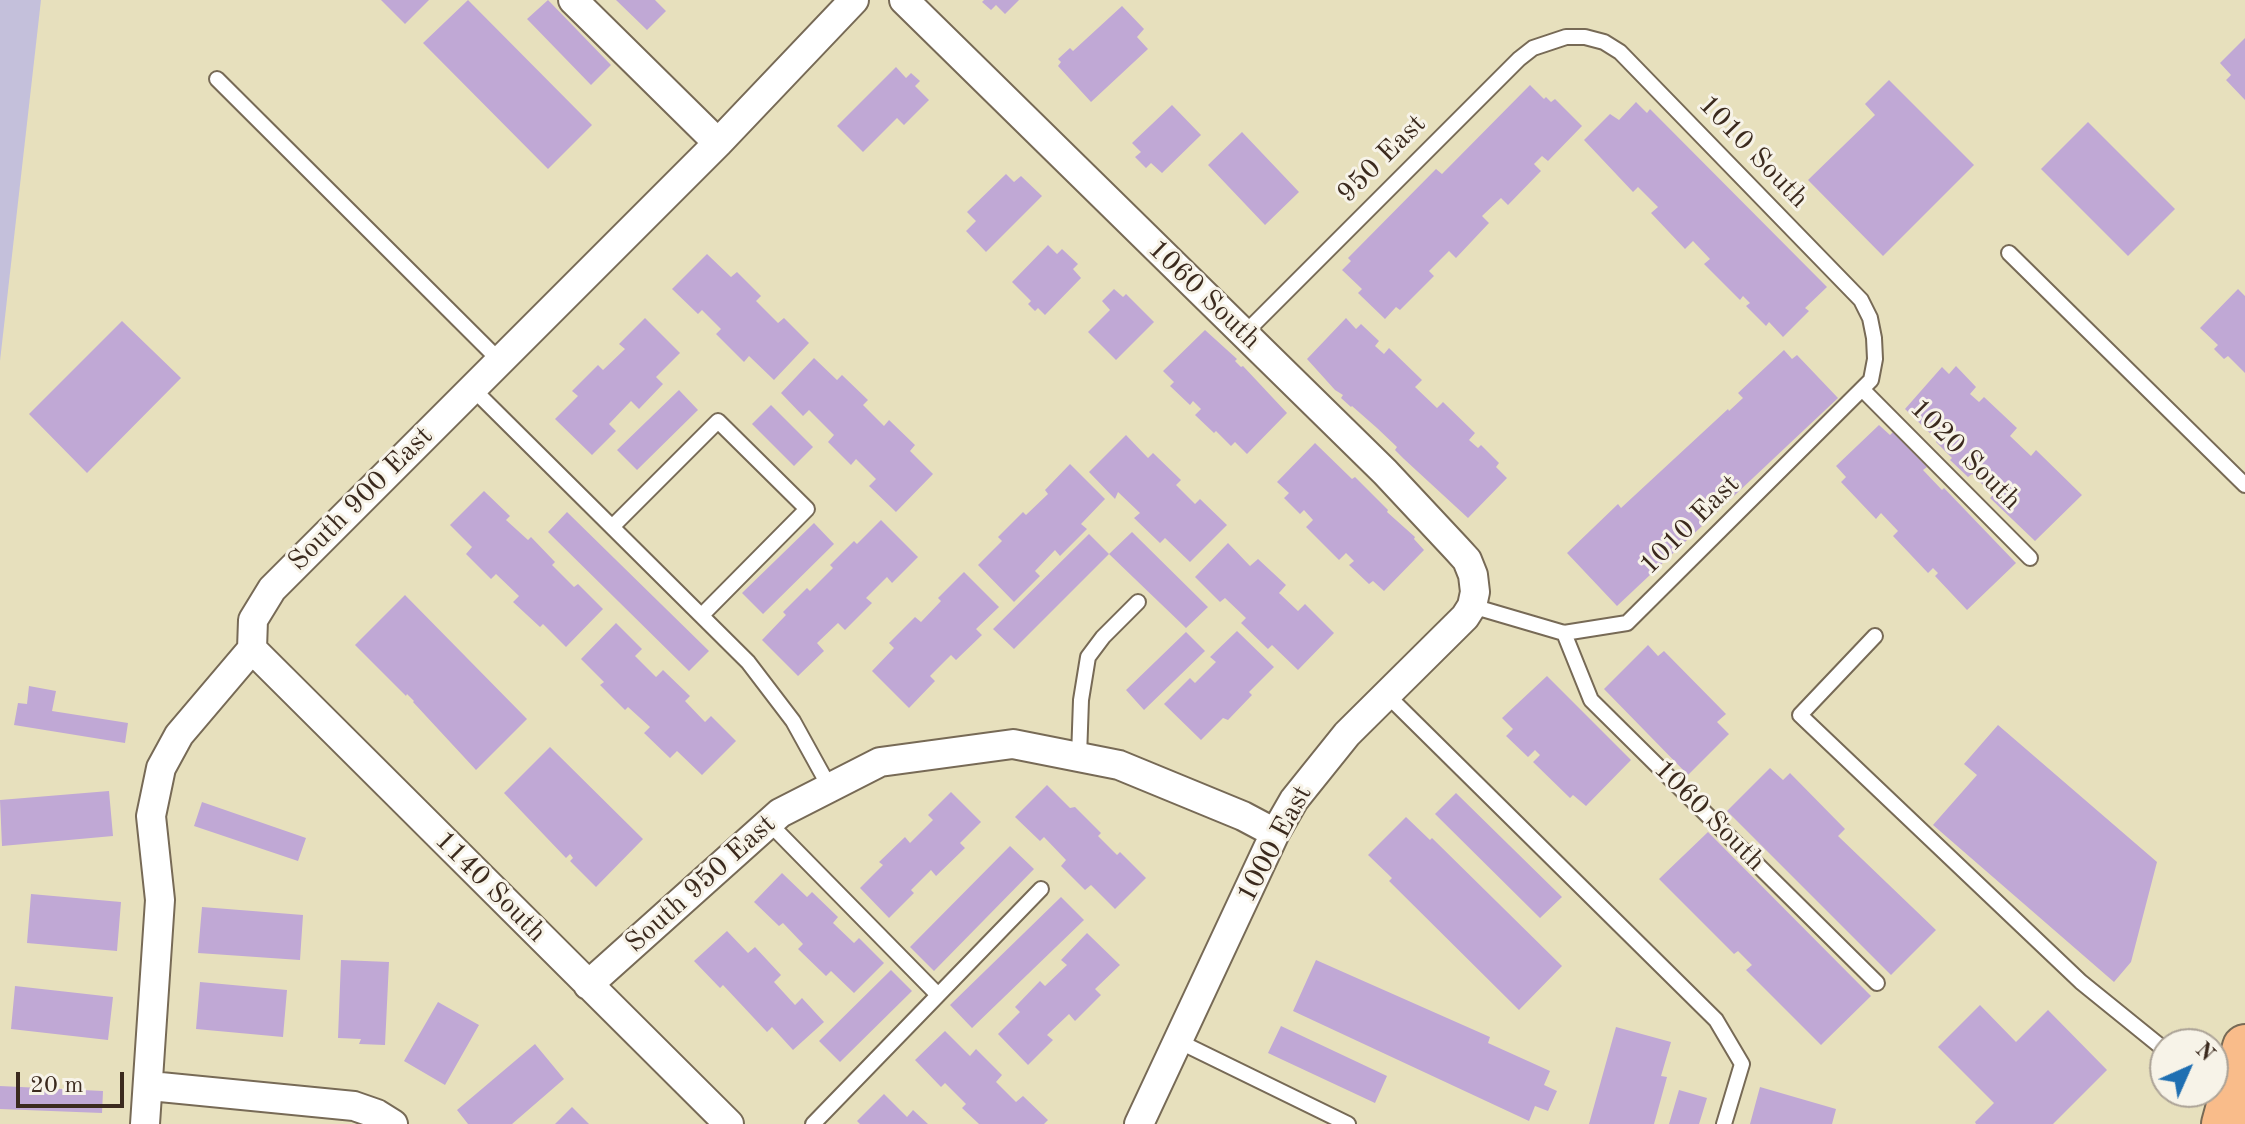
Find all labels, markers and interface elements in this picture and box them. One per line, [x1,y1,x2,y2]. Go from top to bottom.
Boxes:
street label: 1010 South [1691,89,1815,215]
street label: 950 East [1331,108,1433,210]
street label: 1060 South [1141,233,1267,357]
street label: 1020 South [1902,392,2028,518]
street label: South 900 East [282,420,440,578]
street label: 1010 East [1633,468,1747,582]
street label: 1060 South [1646,753,1772,879]
street label: 1000 East [1230,780,1320,908]
street label: South 950 East [619,808,783,960]
street label: 1140 South [427,824,553,950]
north arrow [2149,1028,2229,1108]
text: N [2191,1039,2218,1066]
scale bar [20,1056,128,1106]
text: 20 m [30,1074,84,1098]

